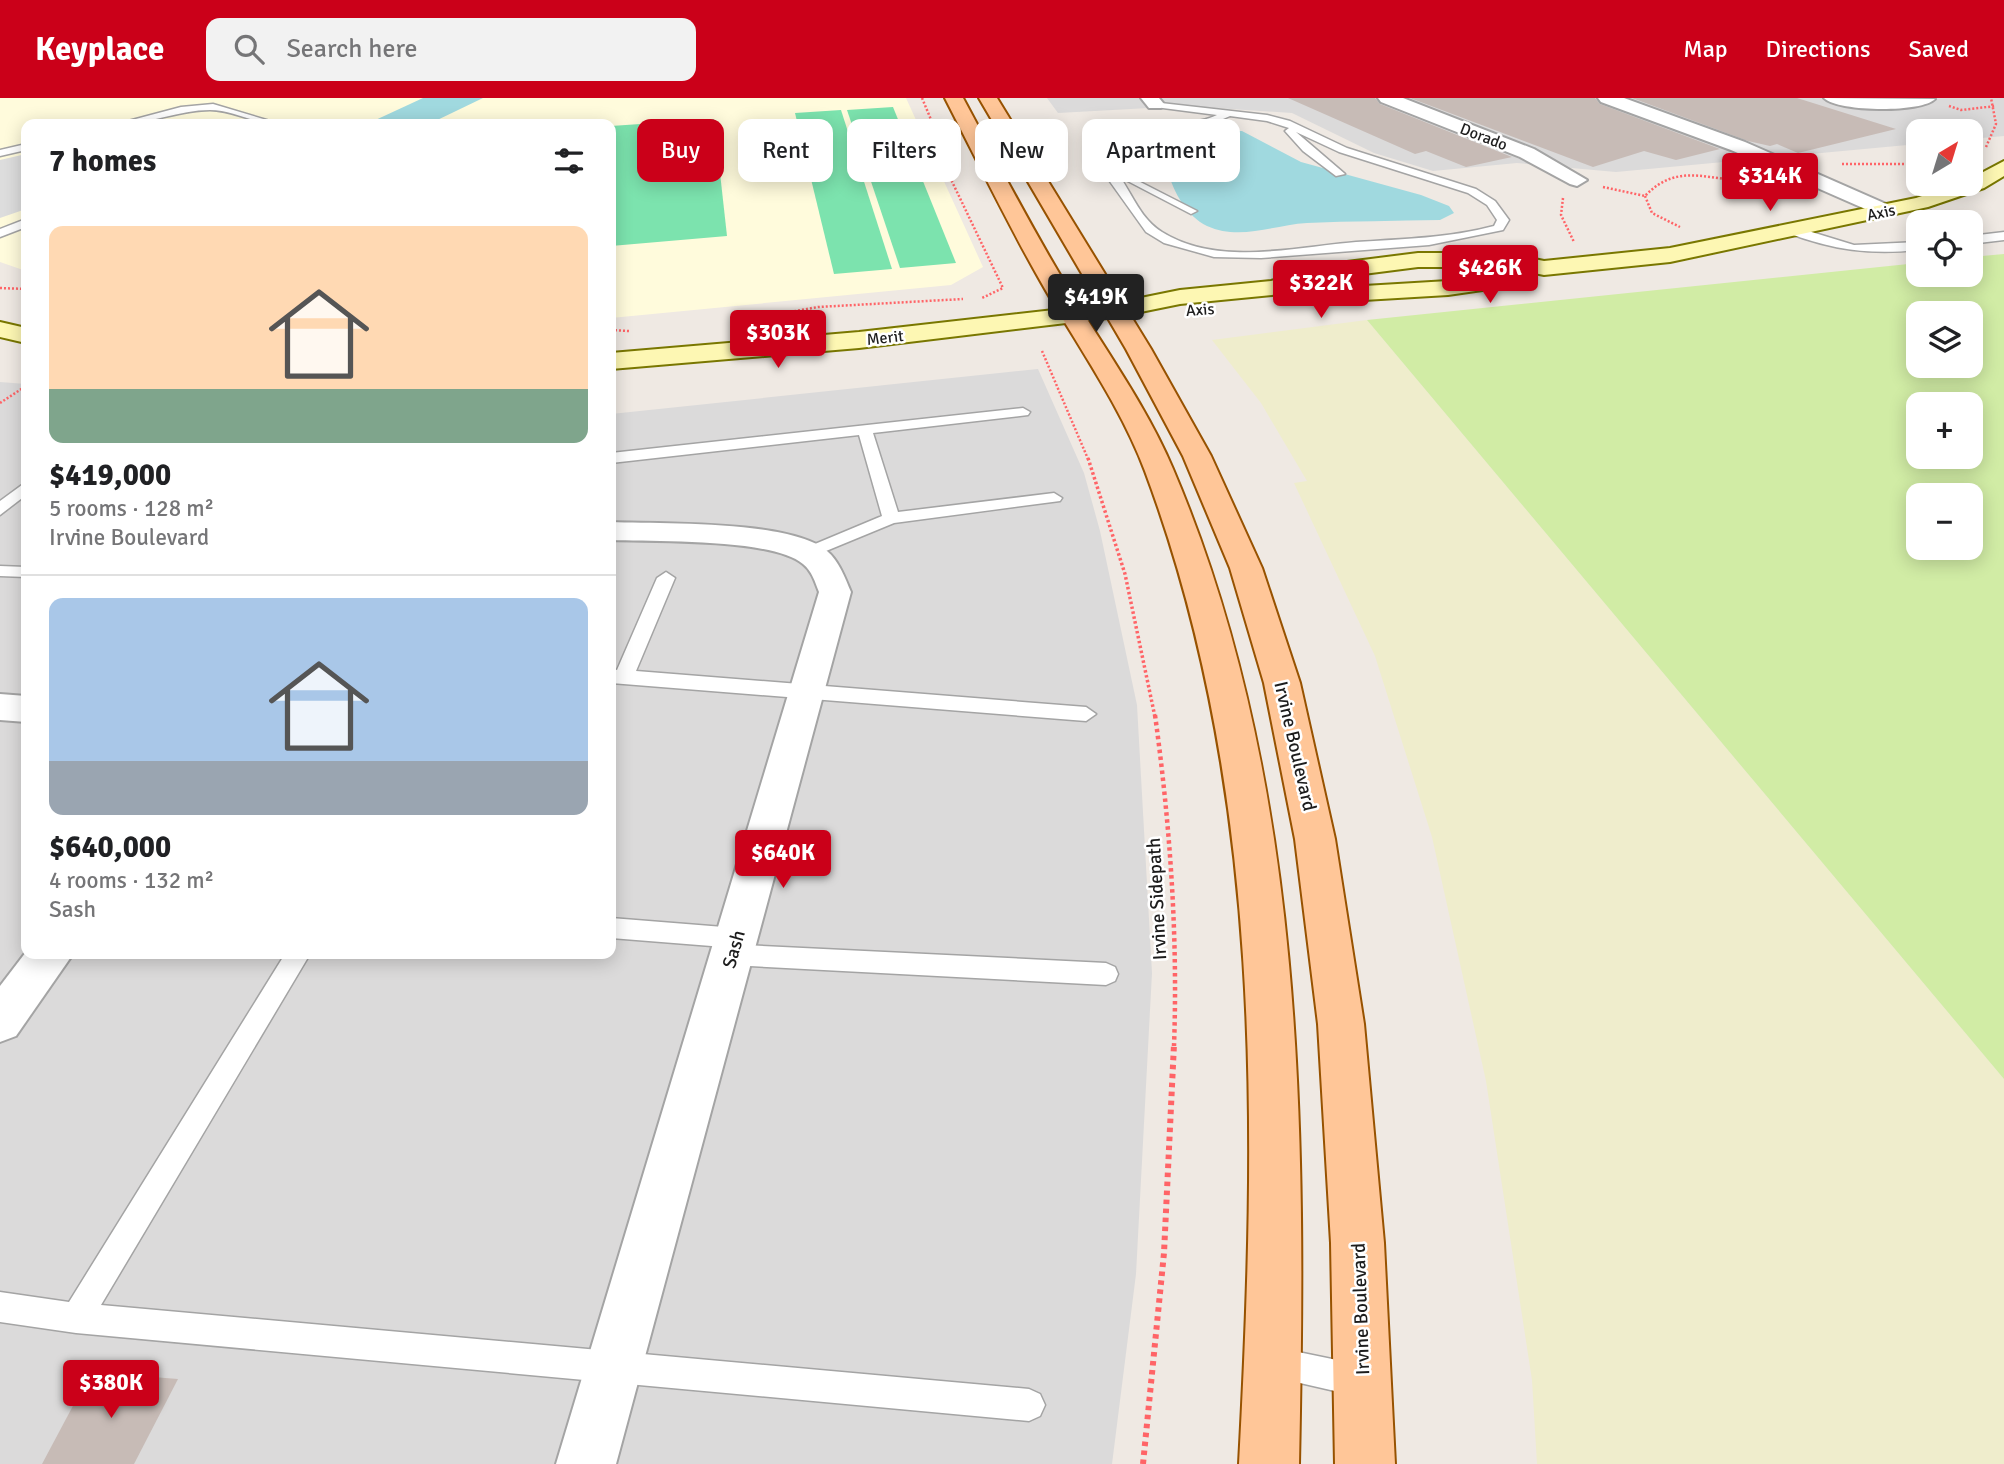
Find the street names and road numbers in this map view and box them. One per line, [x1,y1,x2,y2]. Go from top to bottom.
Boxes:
street label: Dorado [1457,119,1510,155]
street label: Axis [1865,200,1897,226]
street label: Axis [1185,299,1215,321]
street label: Merit [866,326,905,350]
street label: Irvine Boulevard [1268,679,1322,813]
street label: Irvine Sidepath [1142,837,1172,961]
street label: Sash [717,927,751,971]
street label: Irvine Boulevard [1347,1242,1375,1375]

